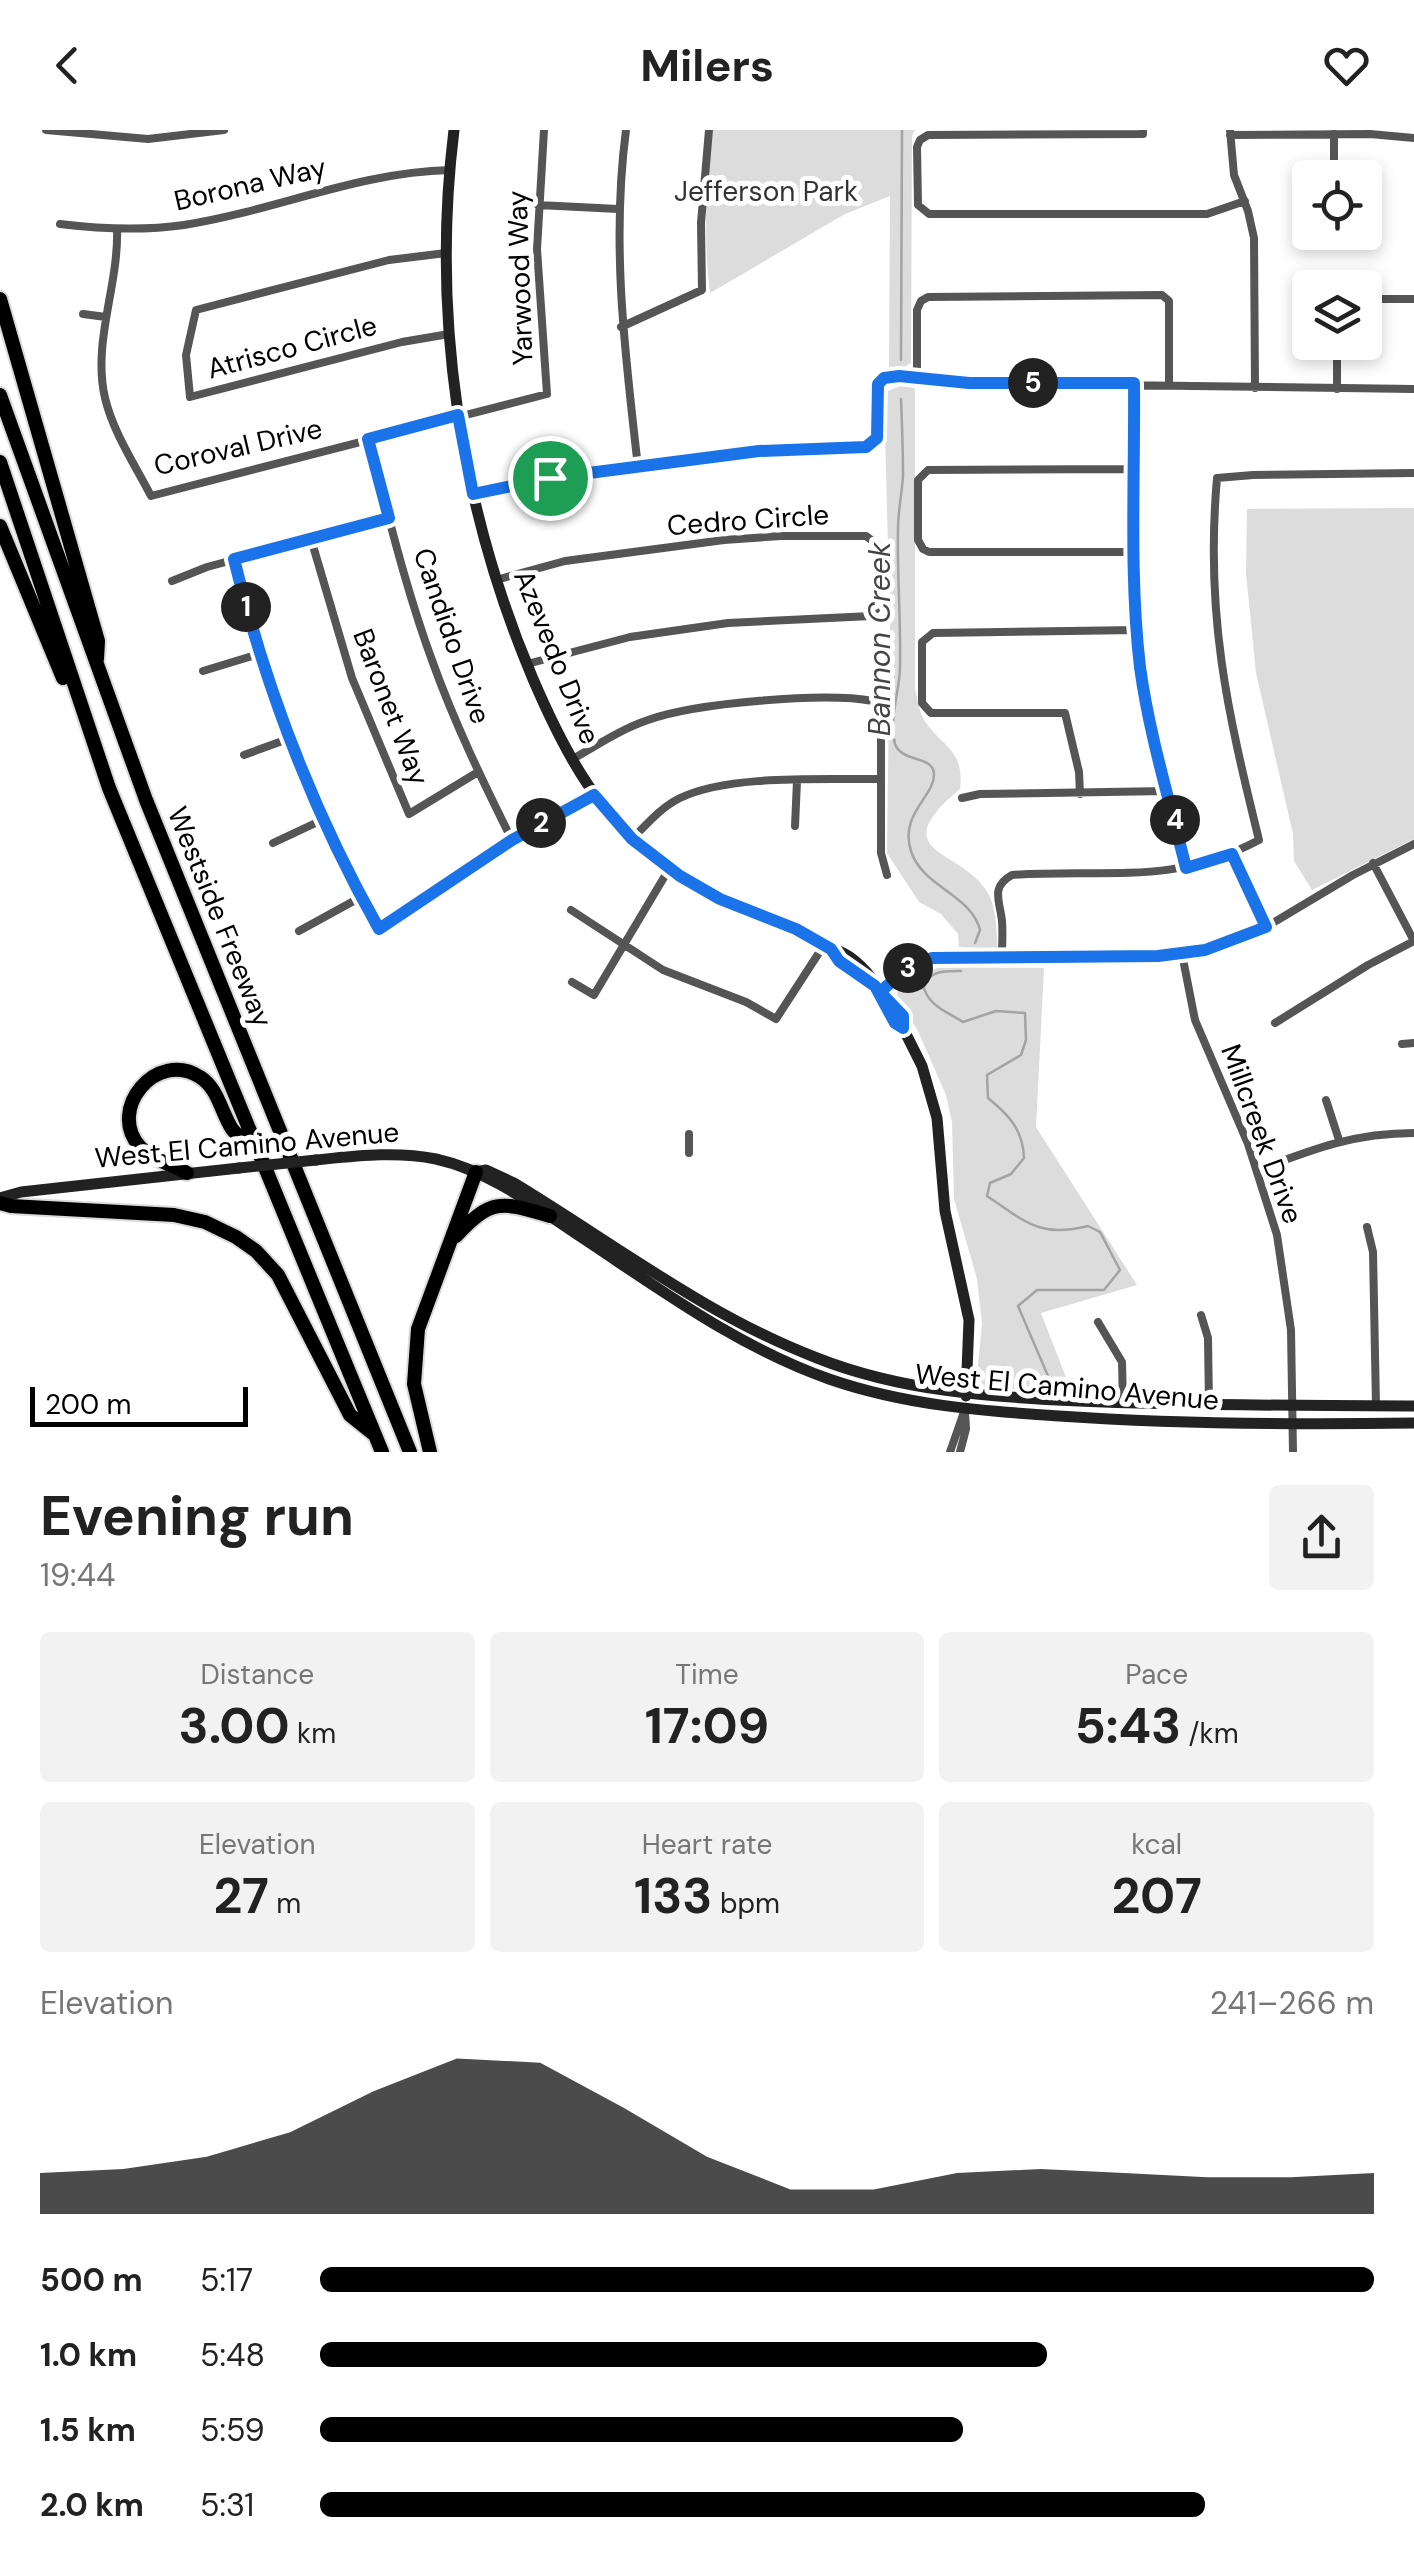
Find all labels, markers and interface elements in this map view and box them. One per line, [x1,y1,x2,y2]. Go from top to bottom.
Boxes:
text: Milers [640,36,774,95]
icon: back [40,38,95,93]
icon: heart [1319,38,1374,93]
street label: Borona Way [170,149,330,219]
map controls [1292,160,1382,360]
button: locate [1292,160,1382,250]
park label: Jefferson Park [674,173,858,210]
street label: Yarwood Way [498,190,542,366]
button: layers [1292,270,1382,360]
street label: Atrisco Circle [203,307,381,387]
pin: 5 [1008,358,1058,408]
text: 5 [1024,364,1042,401]
street label: Coroval Drive [150,410,326,484]
pin [508,436,593,521]
icon: arrive [523,451,578,506]
street label: Cedro Circle [666,496,830,544]
water label: Bannon Creek [860,541,899,736]
street label: Candido Drive [405,543,499,729]
street label: Azevedo Drive [505,564,609,750]
pin: 1 [221,582,271,632]
text: 1 [241,588,251,625]
street label: Baronet Way [344,624,438,790]
pin: 4 [1150,795,1200,845]
pin: 2 [516,798,566,848]
street label: Westside Freeway [159,801,281,1033]
text: 4 [1166,801,1184,838]
text: 2 [533,804,549,841]
pin: 3 [883,943,933,993]
text: 3 [900,949,916,986]
street label: Millcreek Drive [1212,1039,1312,1229]
street label: West El Camino Avenue [93,1113,401,1177]
street label: West El Camino Avenue [913,1355,1221,1419]
scale bar [30,1382,248,1426]
text: 200 m [45,1386,132,1423]
text: Evening run [40,1480,354,1552]
button: share [1269,1485,1374,1590]
text: 19:44 [40,1554,115,1596]
text: Distance [201,1656,314,1693]
text: Time [675,1656,739,1693]
text: Pace [1125,1656,1188,1693]
text: 3.00 [178,1693,290,1759]
text: 17:09 [645,1693,769,1759]
text: 5:43 [1075,1693,1181,1759]
text: km [290,1715,336,1752]
text: /km [1181,1715,1239,1752]
text: Elevation [199,1826,316,1863]
text: Heart rate [642,1826,772,1863]
text: kcal [1131,1826,1182,1863]
text: 27 [213,1863,269,1929]
text: 133 [634,1863,713,1929]
text: 207 [1111,1863,1202,1929]
text: m [269,1885,301,1922]
text: bpm [713,1885,780,1922]
text: Elevation [40,1982,173,2024]
text: 241–266 m [1210,1982,1374,2024]
text: 500 m [40,2259,143,2301]
text: 5:17 [200,2259,253,2301]
text: 1.0 km [40,2334,137,2376]
text: 5:48 [200,2334,265,2376]
text: 1.5 km [40,2409,136,2451]
text: 5:59 [200,2409,265,2451]
text: 2.0 km [40,2484,144,2526]
text: 5:31 [200,2484,254,2526]

